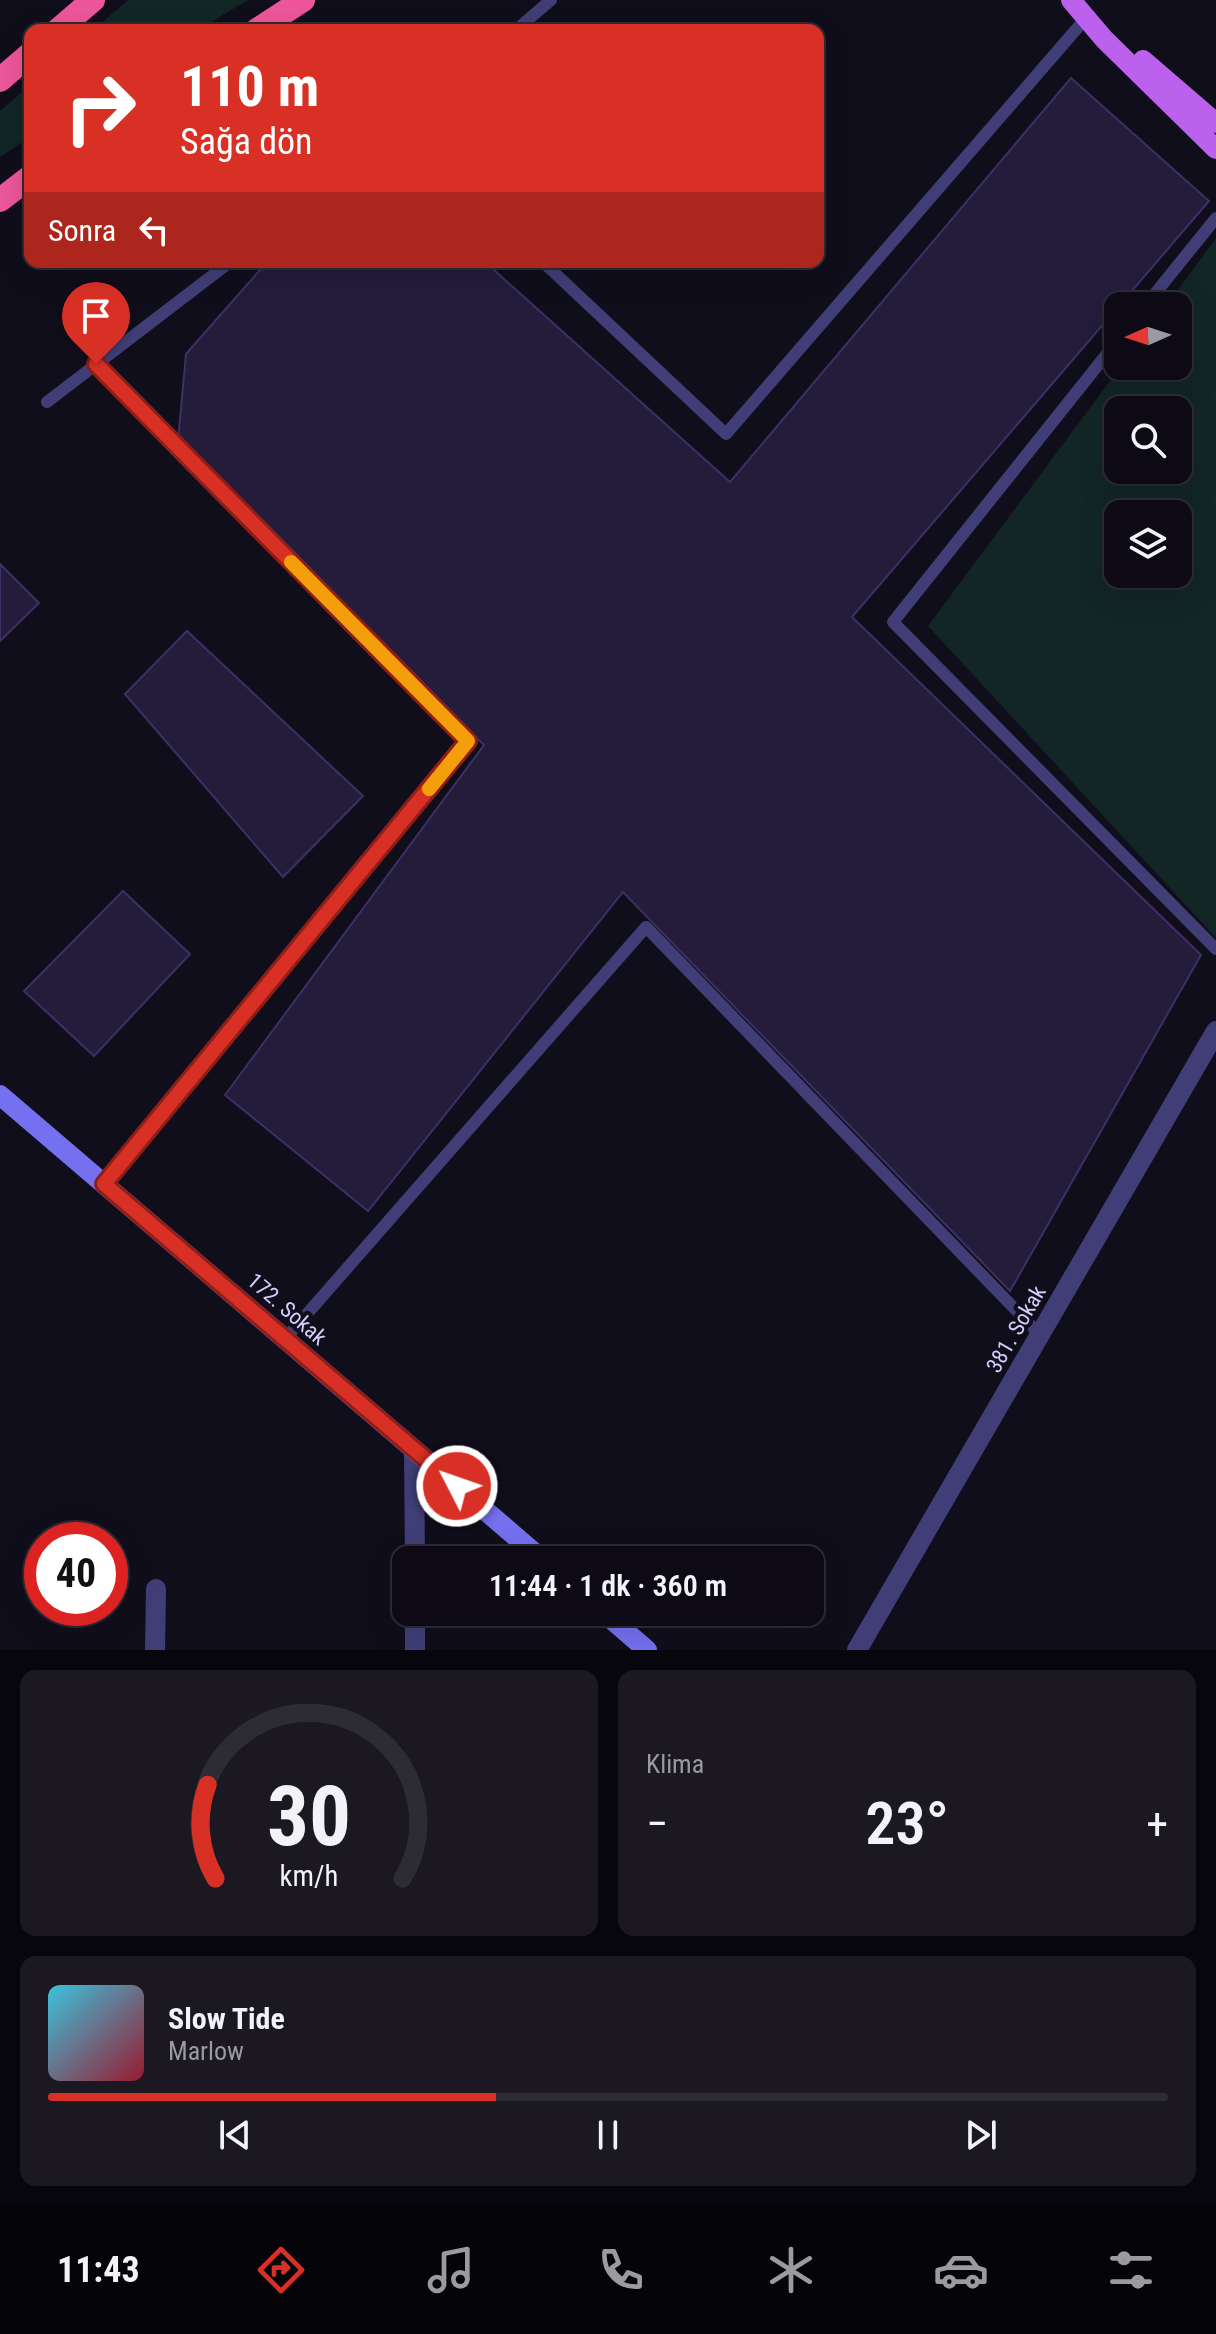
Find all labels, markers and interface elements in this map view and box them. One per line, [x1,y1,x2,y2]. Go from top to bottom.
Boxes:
text: 110 m [180,54,319,120]
icon: right [48,56,152,160]
text: Sağa dön [180,121,313,163]
icon: left [132,208,176,252]
text: Sonra [48,213,116,248]
pin [62,282,130,364]
north arrow [1104,292,1192,380]
map controls [1104,292,1192,588]
icon: arrive [74,294,118,338]
button: search [1104,396,1192,484]
button: layers [1104,500,1192,588]
street label: 172. Sokak [242,1268,332,1350]
street label: 381. Sokak [981,1281,1051,1377]
position arrow [415,1444,499,1528]
speed limit sign: 40 [24,1522,128,1626]
text: 11:44 · 1 dk · 360 m [489,1568,727,1603]
text: Klima [646,1749,704,1779]
text: 30 [267,1768,351,1865]
text: 23° [865,1788,949,1859]
text: − [646,1798,668,1850]
text: + [1146,1798,1168,1850]
text: km/h [280,1859,338,1893]
text: Slow Tide [168,2001,285,2036]
text: Marlow [168,2036,244,2066]
icon: previous [213,2113,257,2157]
icon: pause [586,2113,630,2157]
icon: next [959,2113,1003,2157]
icon: directions [253,2242,309,2298]
icon: music [423,2242,479,2298]
icon: phone [593,2242,649,2298]
icon: climate [763,2242,819,2298]
icon: car [933,2242,989,2298]
icon: filters [1103,2242,1159,2298]
text: 11:43 [57,2249,140,2291]

